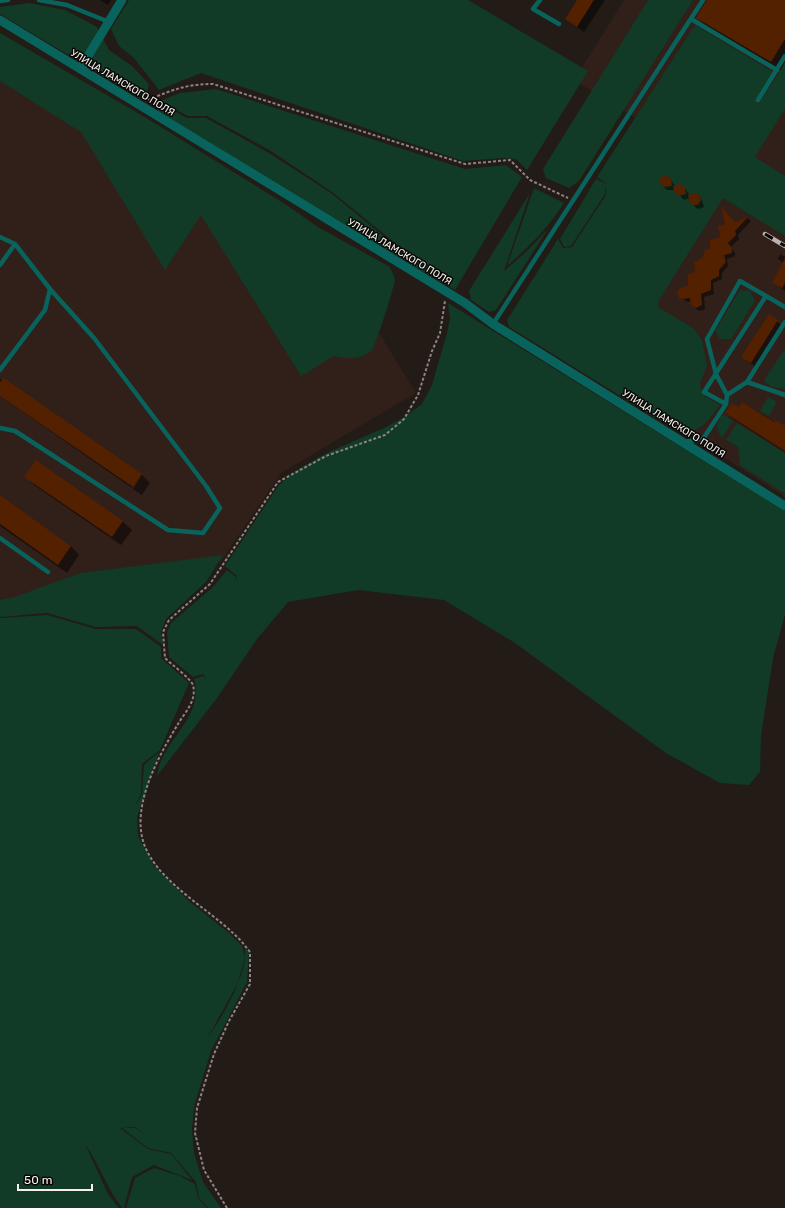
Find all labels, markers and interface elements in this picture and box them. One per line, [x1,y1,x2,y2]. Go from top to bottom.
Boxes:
street label: УЛИЦА ЛАМСКОГО ПОЛЯ [68,47,177,119]
street label: УЛИЦА ЛАМСКОГО ПОЛЯ [345,216,454,288]
street label: УЛИЦА ЛАМСКОГО ПОЛЯ [620,387,727,461]
scale bar [18,1166,92,1192]
text: 50 m [24,1173,52,1187]

